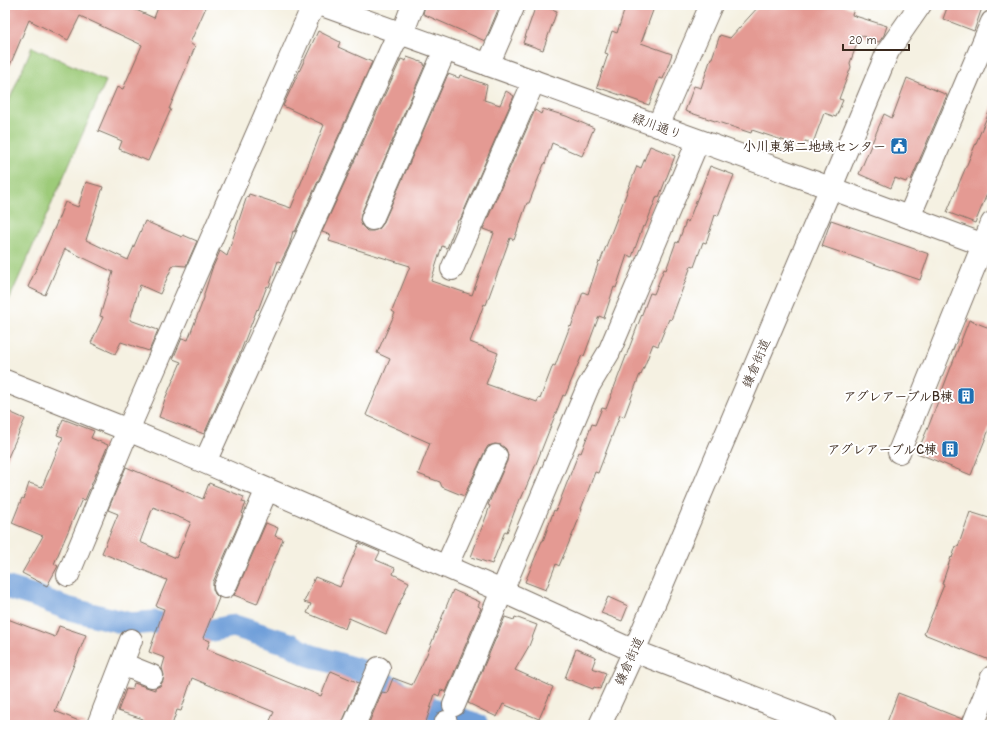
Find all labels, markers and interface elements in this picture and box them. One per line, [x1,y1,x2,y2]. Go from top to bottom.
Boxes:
scale bar [843,26,909,52]
text: 20 m [849,33,877,47]
street label: 緑川通り [630,110,684,142]
public building icon: 小川東第二地域センター [889,136,909,156]
place label: 小川東第二地域センター [743,139,886,154]
street label: 鎌倉街道 [739,336,773,390]
building icon: アグレアーブルB棟 [956,386,976,406]
place label: アグレアーブルB棟 [843,389,953,404]
building icon: アグレアーブルC棟 [940,439,960,459]
place label: アグレアーブルC棟 [828,442,937,457]
street label: 鎌倉街道 [612,634,646,688]

